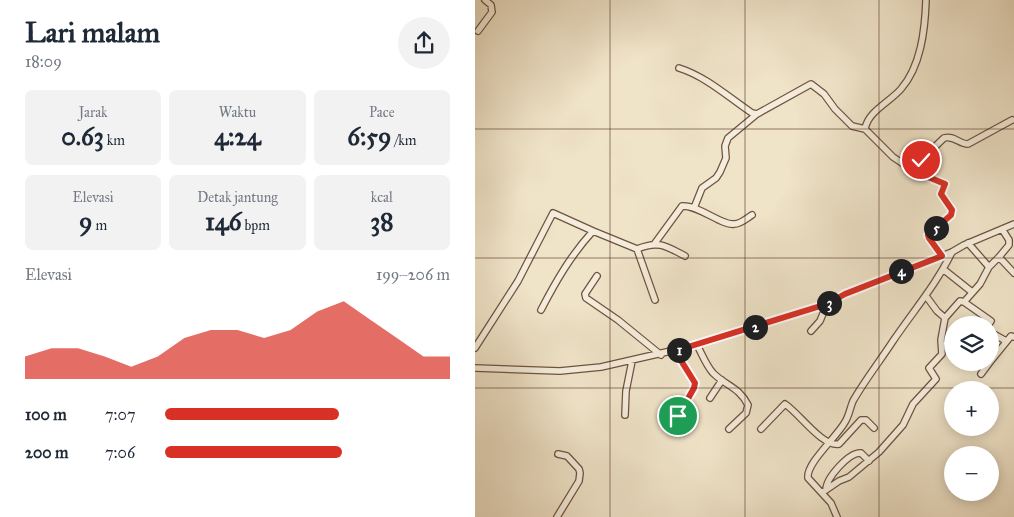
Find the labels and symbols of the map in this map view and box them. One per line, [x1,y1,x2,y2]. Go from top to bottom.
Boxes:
pin [900,139,942,181]
pin: 5 [923,216,949,240]
pin: 4 [889,258,913,284]
pin: 3 [817,290,841,316]
pin: 2 [743,314,767,340]
pin: 1 [667,338,691,362]
pin [657,395,699,437]

